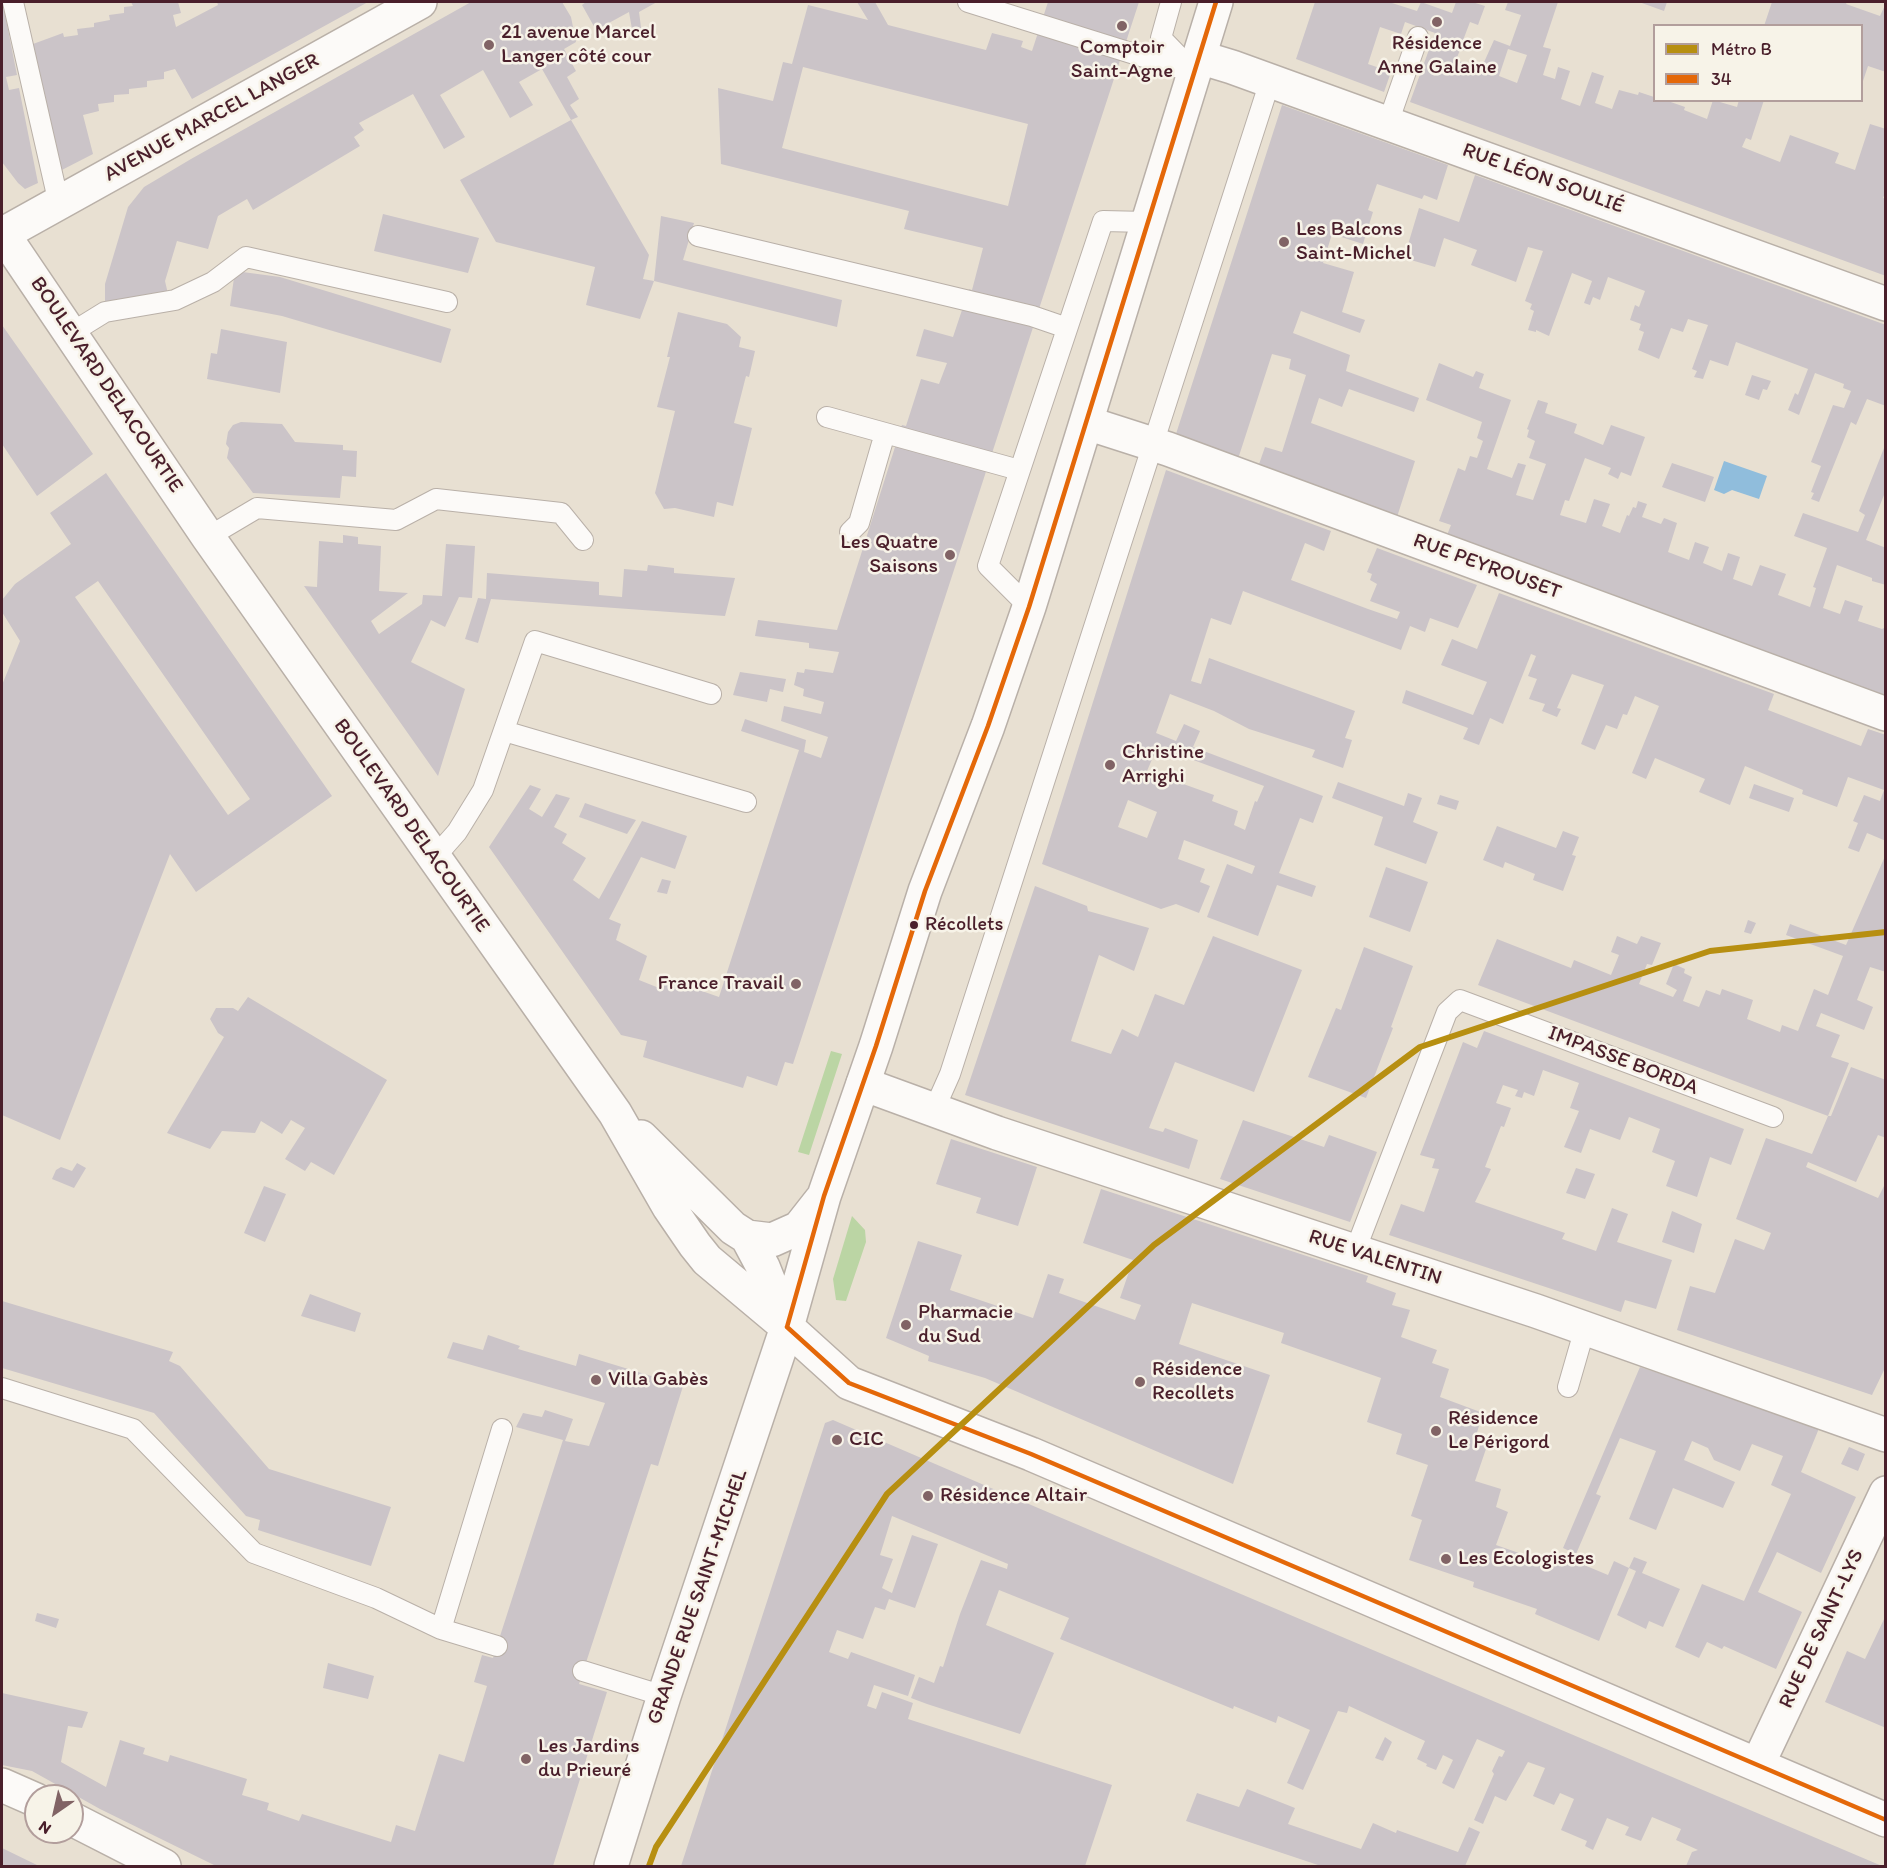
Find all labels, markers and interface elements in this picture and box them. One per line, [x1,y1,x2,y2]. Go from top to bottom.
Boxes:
marker: Résidence Anne Galaine [1430,15,1444,29]
marker: Comptoir Saint-Agne [1115,19,1129,33]
place label: 21 avenue Marcel Langer côté cour [501,20,656,70]
legend [1653,24,1863,102]
place label: Résidence Anne Galaine [1377,31,1497,81]
place label: Comptoir Saint-Agne [1071,35,1173,85]
marker: 21 avenue Marcel Langer côté cour [482,38,496,52]
text: Métro B [1711,38,1772,60]
street label: AVENUE MARCEL LANGER [100,48,324,188]
text: 34 [1711,68,1732,90]
street label: RUE LÉON SOULIÉ [1459,138,1627,220]
place label: Les Balcons Saint-Michel [1296,217,1412,267]
marker: Les Balcons Saint-Michel [1277,235,1291,249]
street label: BOULEVARD DELACOURTIE [24,272,188,498]
street label: RUE PEYROUSET [1409,529,1565,605]
place label: Les Quatre Saisons [840,530,938,580]
marker: Les Quatre Saisons [943,548,957,562]
street label: BOULEVARD DELACOURTIE [328,714,494,938]
place label: Christine Arrighi [1122,740,1204,790]
marker: Christine Arrighi [1103,758,1117,772]
place label: Récollets [925,913,1003,937]
marker: Récollets [908,919,920,931]
place label: France Travail [658,971,784,997]
marker: France Travail [789,977,803,991]
street label: IMPASSE BORDA [1544,1021,1702,1101]
street label: RUE VALENTIN [1305,1225,1445,1291]
place label: Pharmacie du Sud [918,1300,1013,1350]
marker: Pharmacie du Sud [899,1318,913,1332]
place label: Résidence Recollets [1152,1357,1242,1407]
place label: Villa Gabès [608,1367,708,1393]
marker: Villa Gabès [589,1373,603,1387]
marker: Résidence Recollets [1133,1375,1147,1389]
place label: Résidence Le Périgord [1448,1406,1550,1456]
marker: Résidence Le Périgord [1429,1424,1443,1438]
place label: CIC [849,1427,884,1453]
marker: CIC [830,1433,844,1447]
street label: GRANDE RUE SAINT-MICHEL [642,1466,754,1728]
place label: Résidence Altair [940,1483,1087,1509]
marker: Résidence Altair [921,1489,935,1503]
street label: RUE DE SAINT-LYS [1774,1545,1870,1713]
place label: Les Ecologistes [1458,1546,1594,1572]
marker: Les Ecologistes [1439,1552,1453,1566]
place label: Les Jardins du Prieuré [538,1734,640,1784]
marker: Les Jardins du Prieuré [519,1752,533,1766]
north arrow [24,1784,84,1844]
text: N [35,1817,55,1839]

